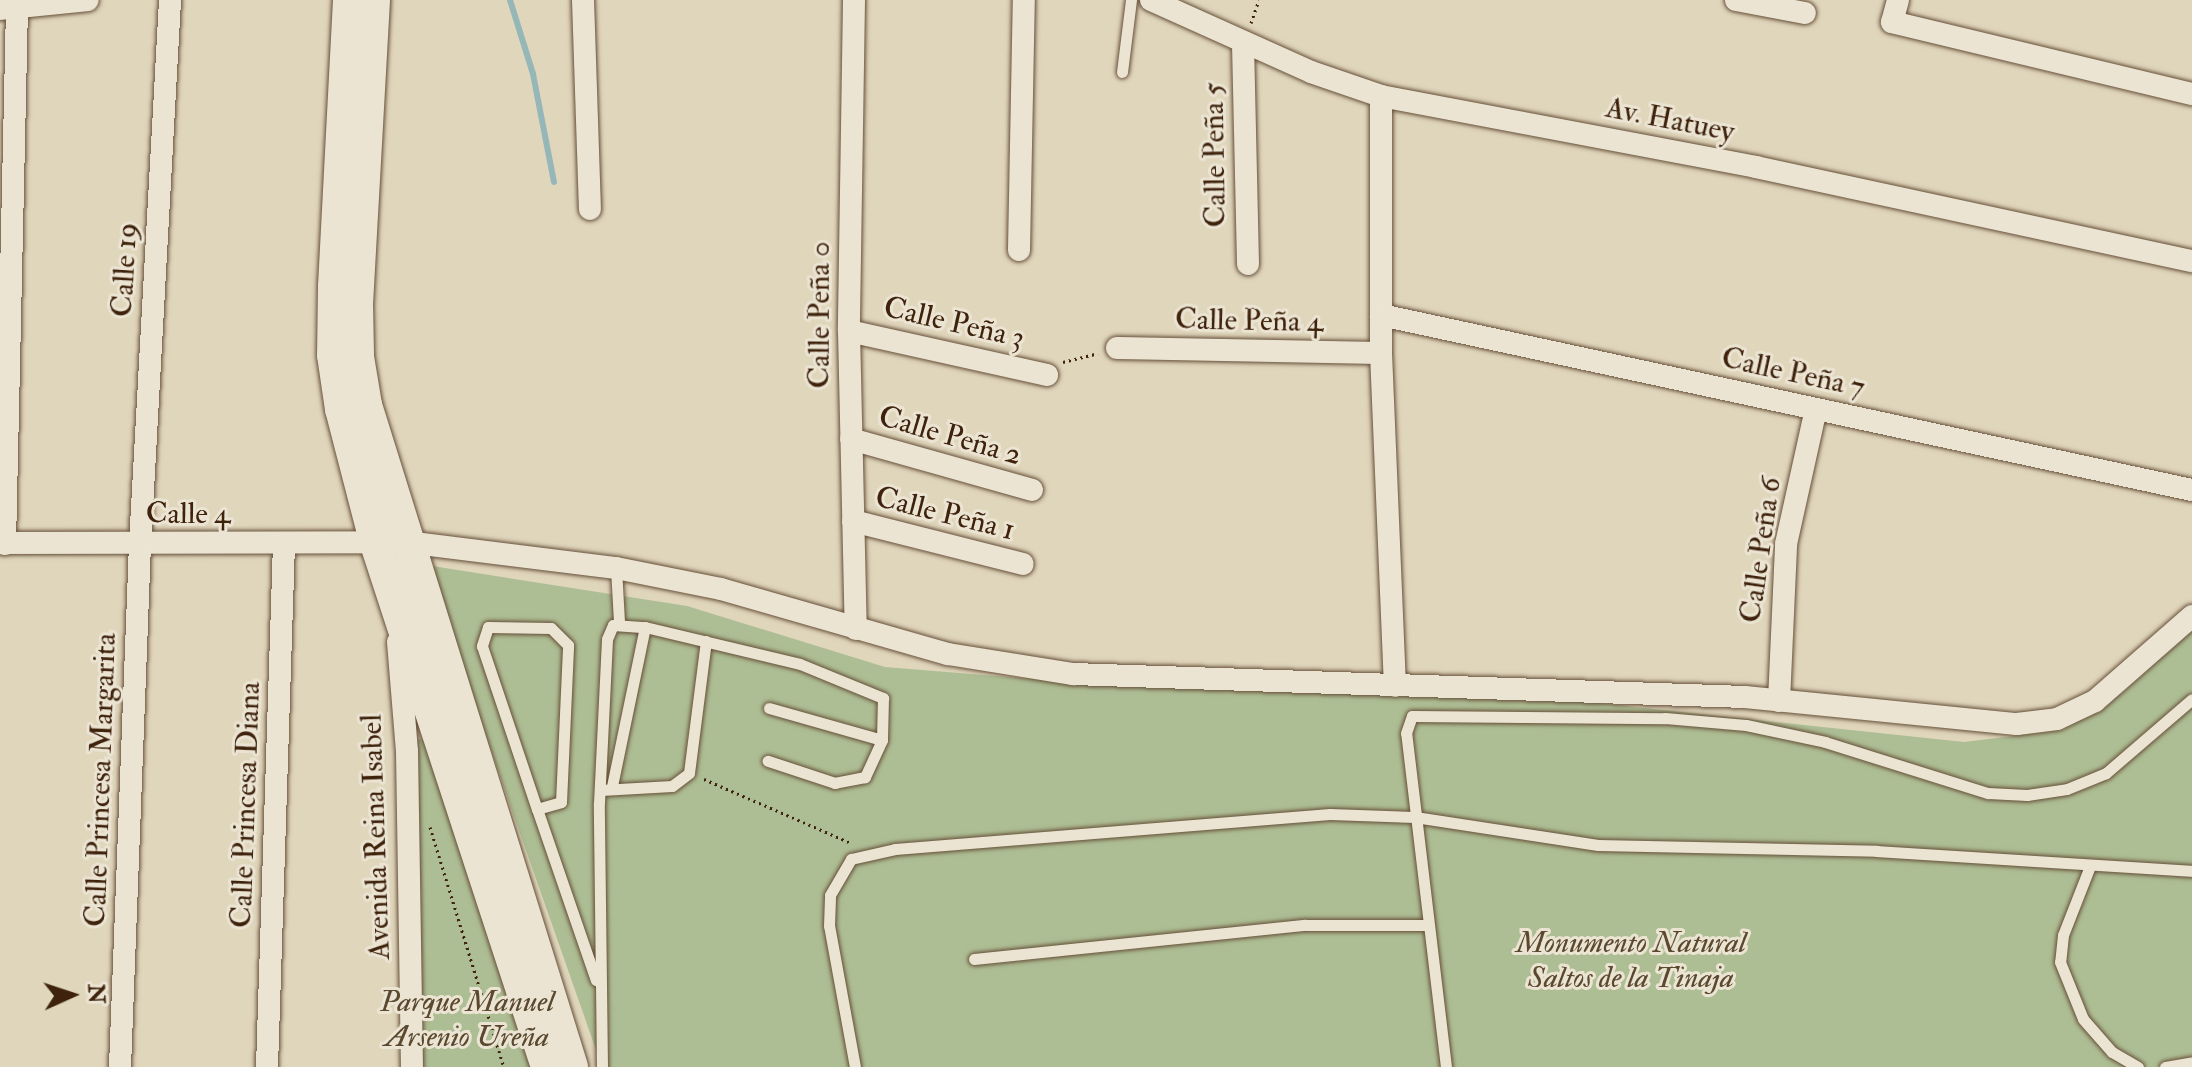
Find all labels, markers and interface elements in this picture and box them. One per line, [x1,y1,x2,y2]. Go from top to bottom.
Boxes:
street label: Calle Peña 5 [1196,82,1234,228]
street label: Av. Hatuey [1603,90,1737,150]
street label: Calle 19 [105,222,145,318]
street label: Calle Peña 0 [802,241,838,389]
street label: Calle Peña 3 [880,289,1028,357]
street label: Calle Peña 4 [1175,302,1323,340]
street label: Calle Peña 7 [1718,340,1868,406]
street label: Calle Peña 2 [874,398,1026,474]
street label: Calle Peña 6 [1733,475,1789,625]
street label: Calle Peña 1 [872,479,1018,549]
street label: Calle 4 [146,496,230,532]
street label: Calle Princesa Margarita [78,632,124,928]
street label: Calle Princesa Diana [224,681,268,929]
street label: Avenida Reina Isabel [354,714,398,960]
park label: Monumento Natural Saltos de la Tinaja [1516,925,1746,996]
north arrow [32,955,112,1035]
text: N [81,983,110,1004]
park label: Parque Manuel Arsenio Ureña [380,984,554,1054]

